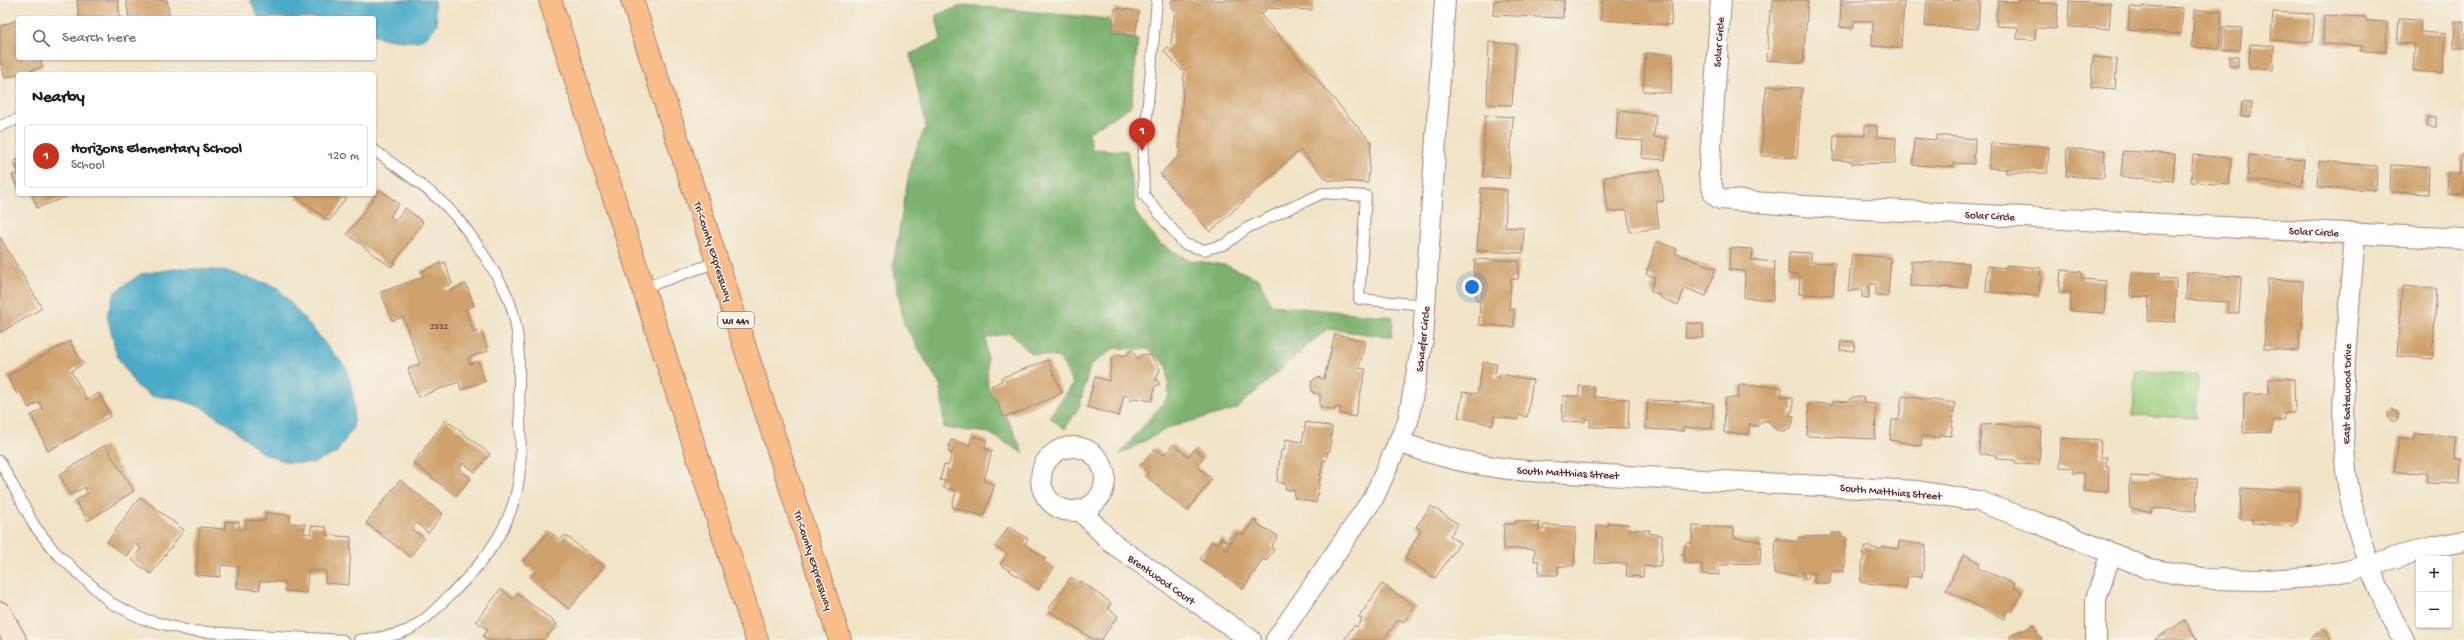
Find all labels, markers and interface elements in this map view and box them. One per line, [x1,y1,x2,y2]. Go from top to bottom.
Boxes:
search box [16,16,376,60]
street label: Solar Circle [1712,17,1728,67]
icon: search [30,27,52,49]
text: Search here [62,29,136,47]
text: Nearby [32,88,85,108]
pin: 1 [1129,118,1155,151]
text: Horizons Elementary School [71,140,242,158]
text: 1 [43,149,49,164]
text: 120 m [328,149,359,164]
text: School [71,158,105,173]
street label: Tri-County Expressway [690,199,734,304]
street label: Solar Circle [1965,210,2015,224]
street label: Solar Circle [2289,226,2339,240]
your location [1462,277,1482,297]
street label: Schaefer Circle [1414,305,1433,373]
road number: WI 441 [718,312,754,328]
house number: 2332 [430,322,449,333]
street label: East Gatewood Drive [2341,343,2355,444]
street label: South Matthias Street [1517,465,1621,483]
street label: South Matthias Street [1839,483,1944,504]
street label: Tri-County Expressway [790,508,834,613]
street label: Brentwood Court [1124,552,1198,609]
map controls [2416,556,2452,628]
button: + [2416,556,2452,592]
button: − [2416,592,2452,628]

